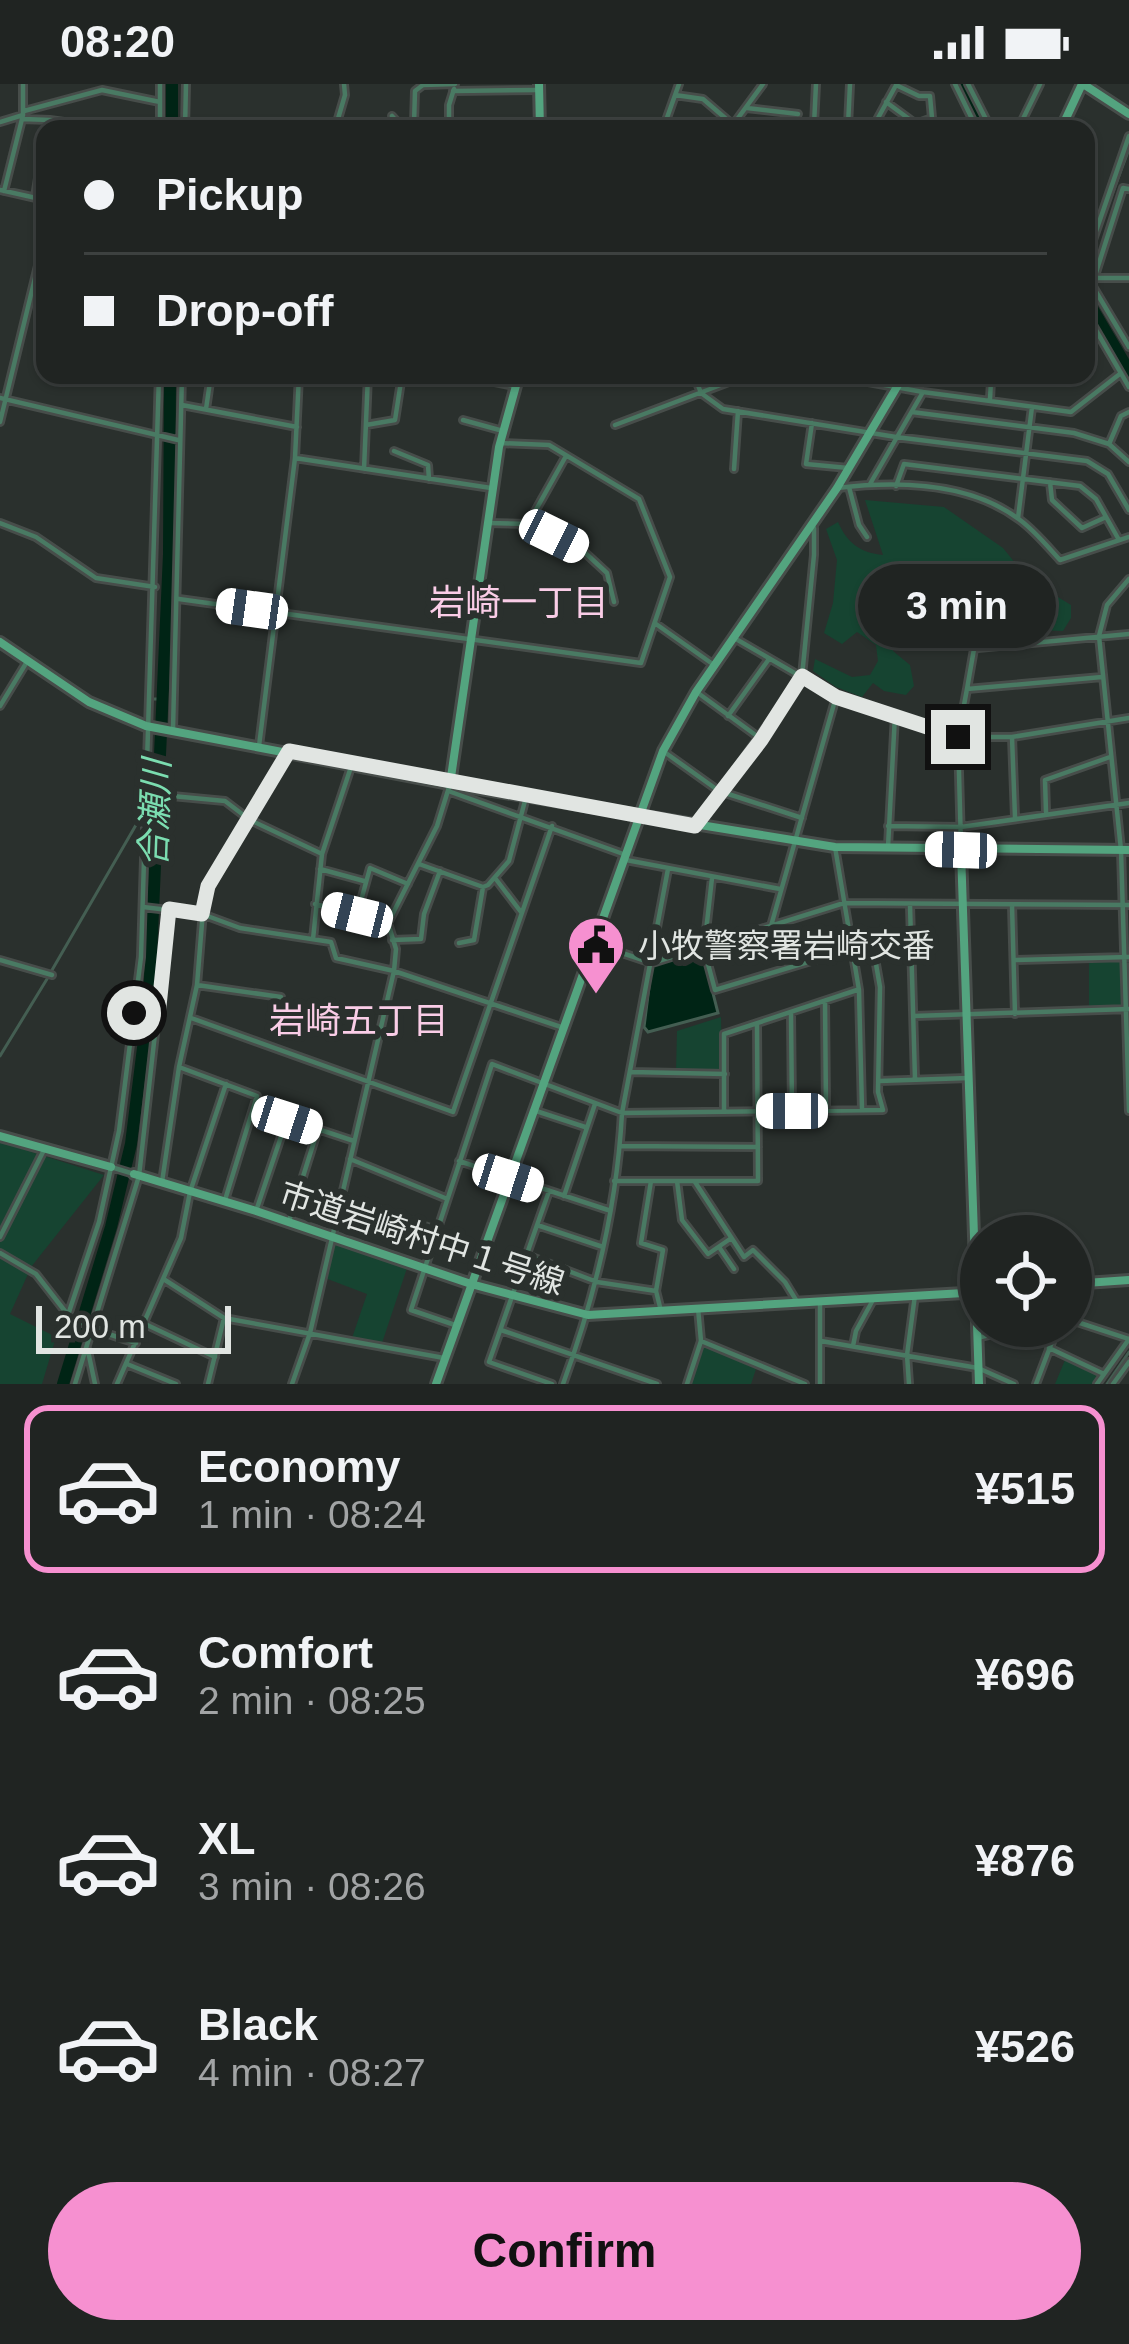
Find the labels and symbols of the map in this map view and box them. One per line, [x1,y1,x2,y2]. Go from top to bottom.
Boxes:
car [514,504,594,568]
callout: 3 min [859,563,1057,647]
district label: 岩崎一丁目 [429,582,609,623]
car [214,586,290,632]
route end [931,710,985,764]
water label: 合瀬川 [133,754,178,868]
car [924,831,998,869]
car [318,889,396,941]
public building icon: 小牧警察署岩崎交番 [565,914,627,996]
place label: 小牧警察署岩崎交番 [638,927,935,964]
route start [107,986,161,1040]
district label: 岩崎五丁目 [269,1000,449,1041]
car [247,1092,327,1148]
car [756,1093,828,1129]
car [468,1150,548,1206]
street label: 市道岩崎村中１号線 [275,1175,569,1301]
scale bar [36,1300,231,1353]

